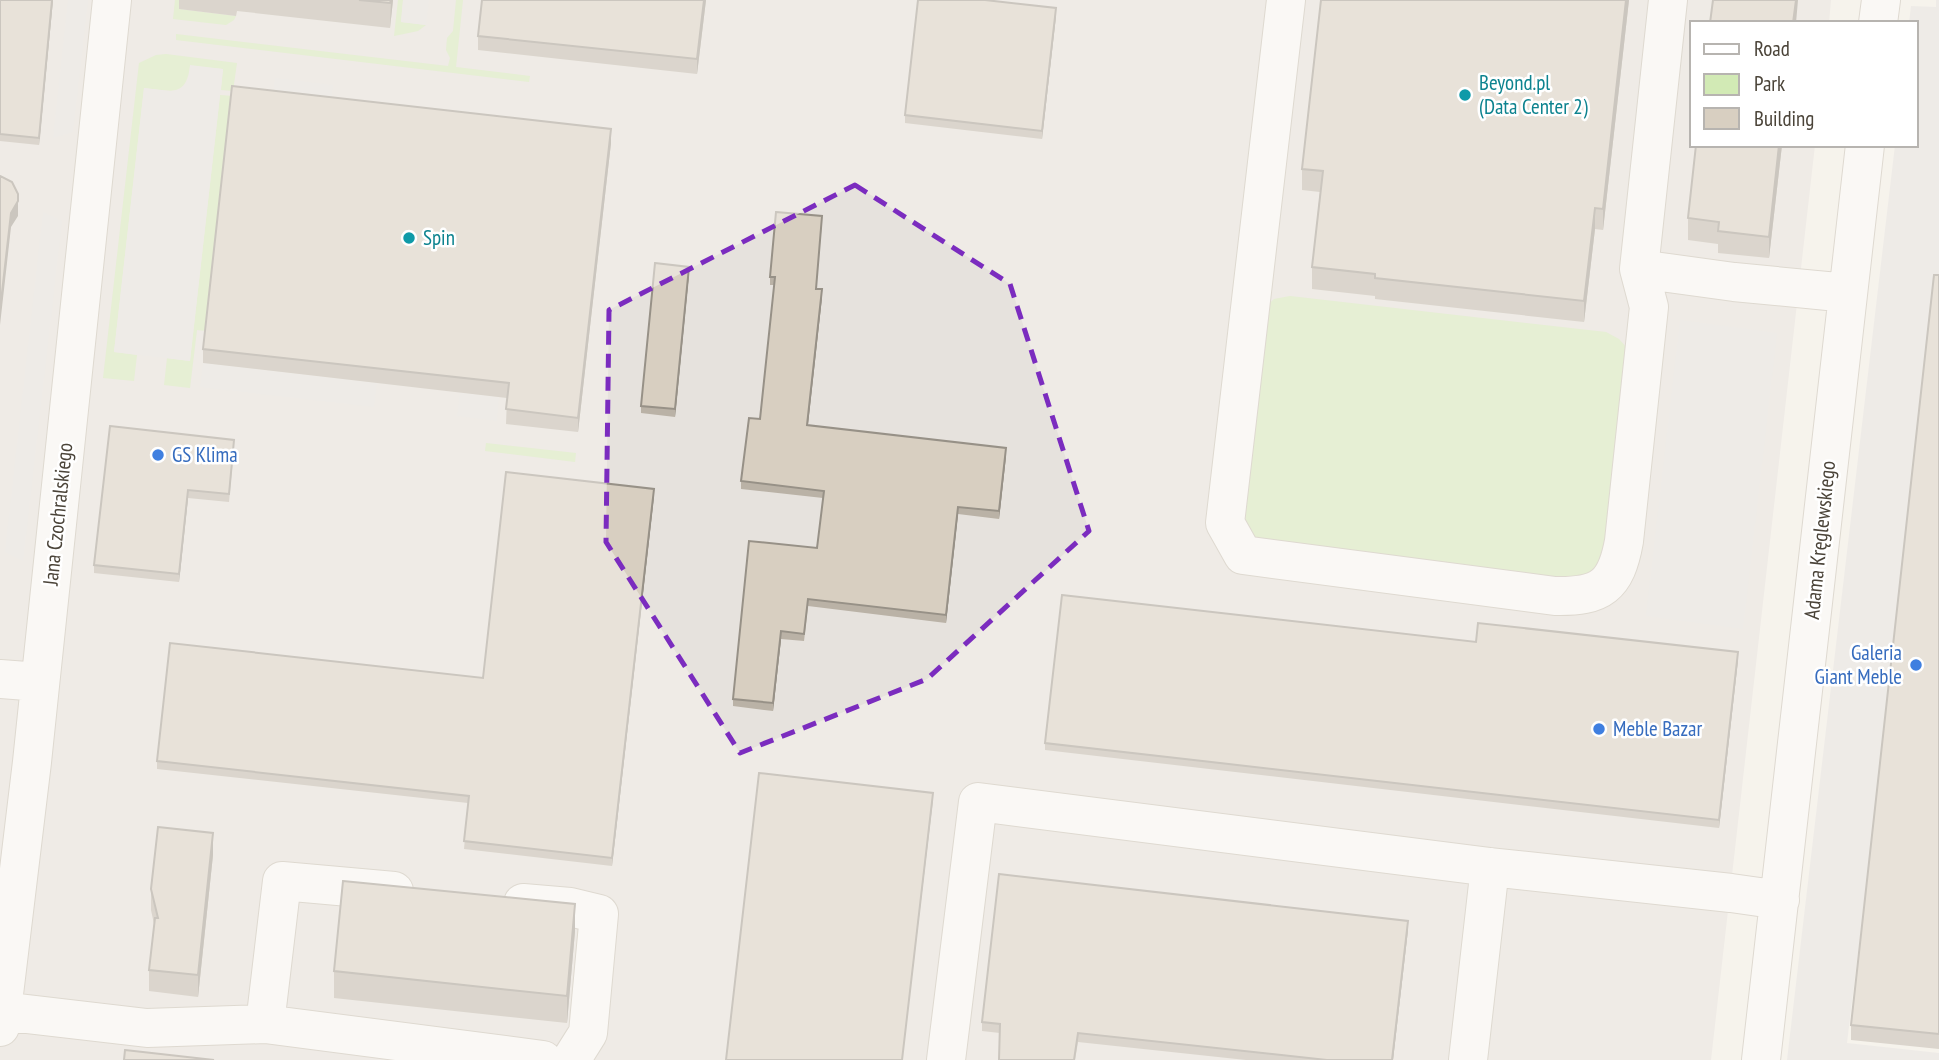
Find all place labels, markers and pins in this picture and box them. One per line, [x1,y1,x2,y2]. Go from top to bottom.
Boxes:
place label: Beyond.pl (Data Center 2) [1479,69,1588,120]
marker: Beyond.pl (Data Center 2) [1457,87,1473,103]
place label: Spin [423,224,455,251]
marker: Spin [401,230,417,246]
place label: GS Klima [172,441,238,468]
marker: GS Klima [150,447,166,463]
place label: Galeria Giant Meble [1815,639,1902,690]
marker: Galeria Giant Meble [1908,657,1924,673]
place label: Meble Bazar [1613,715,1702,742]
marker: Meble Bazar [1591,721,1607,737]

